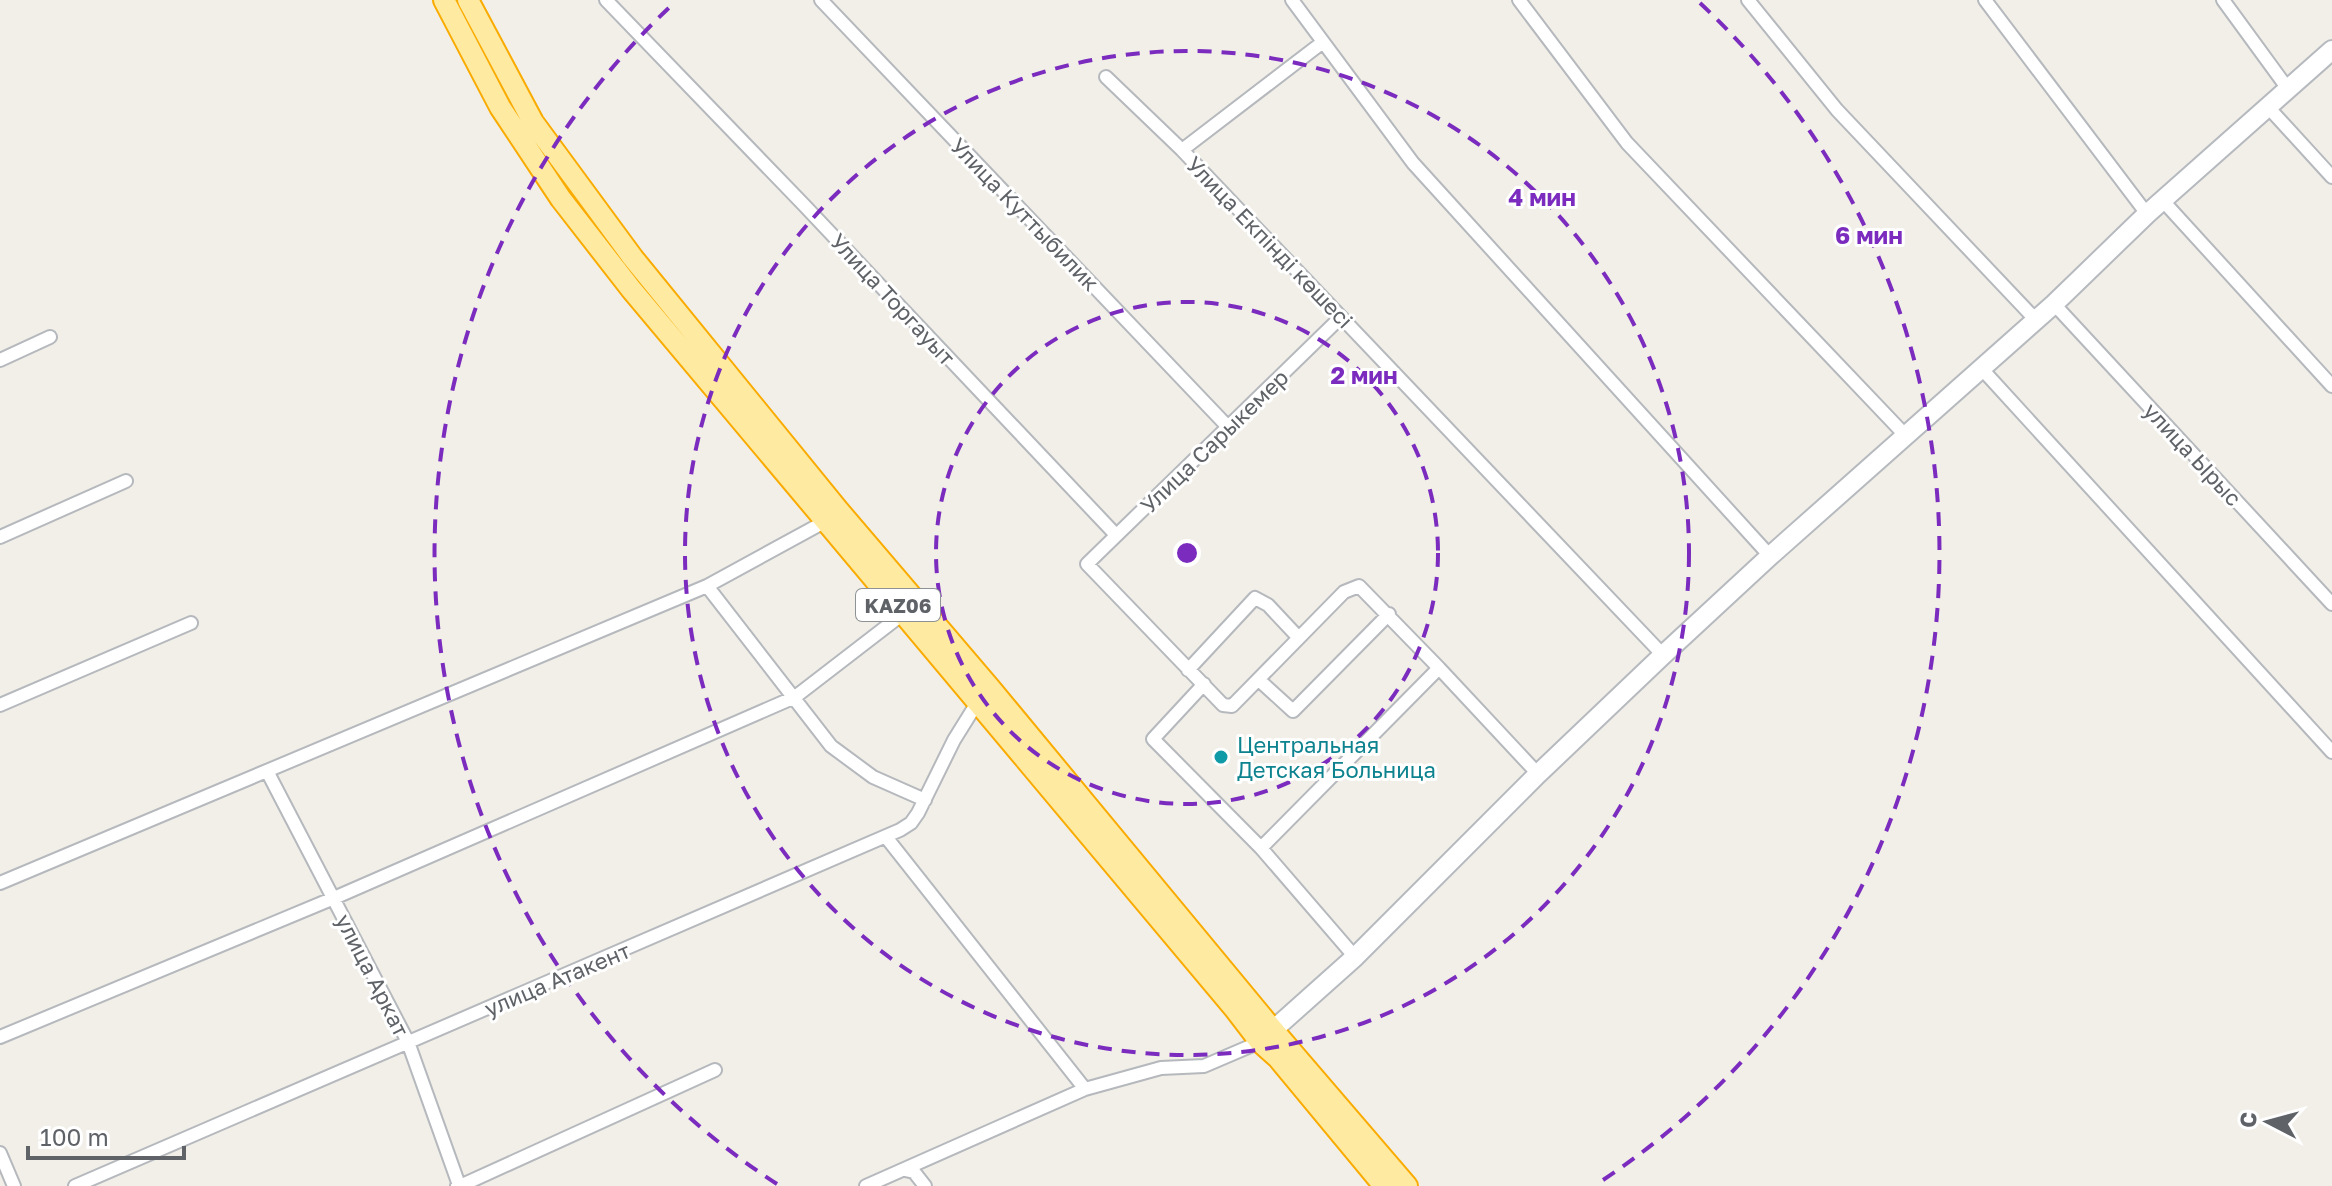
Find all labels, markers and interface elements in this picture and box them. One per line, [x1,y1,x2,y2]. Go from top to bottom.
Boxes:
street label: Улица Куттыбилик [945,132,1105,296]
street label: Улица Екпінді көшесі [1181,151,1359,333]
text: 4 мин [1508,182,1576,211]
text: 6 мин [1835,220,1903,249]
street label: Улица Торгауыт [825,228,961,371]
text: 2 мин [1330,360,1398,389]
street label: Улица Сарыкемер [1134,364,1294,518]
street label: улица Ырыс [2138,397,2248,511]
centre of rings [1173,539,1201,567]
road number: KАZ06 [856,589,940,621]
place label: Центральная Детская Больница [1237,731,1436,783]
marker: Центральная Детская Больница [1212,748,1230,766]
street label: улица Аркат [331,909,415,1041]
street label: улица Атакент [480,936,634,1022]
north arrow [2228,1082,2308,1162]
scale bar [28,1110,184,1160]
text: С [2233,1111,2262,1129]
text: 100 m [40,1122,109,1151]

